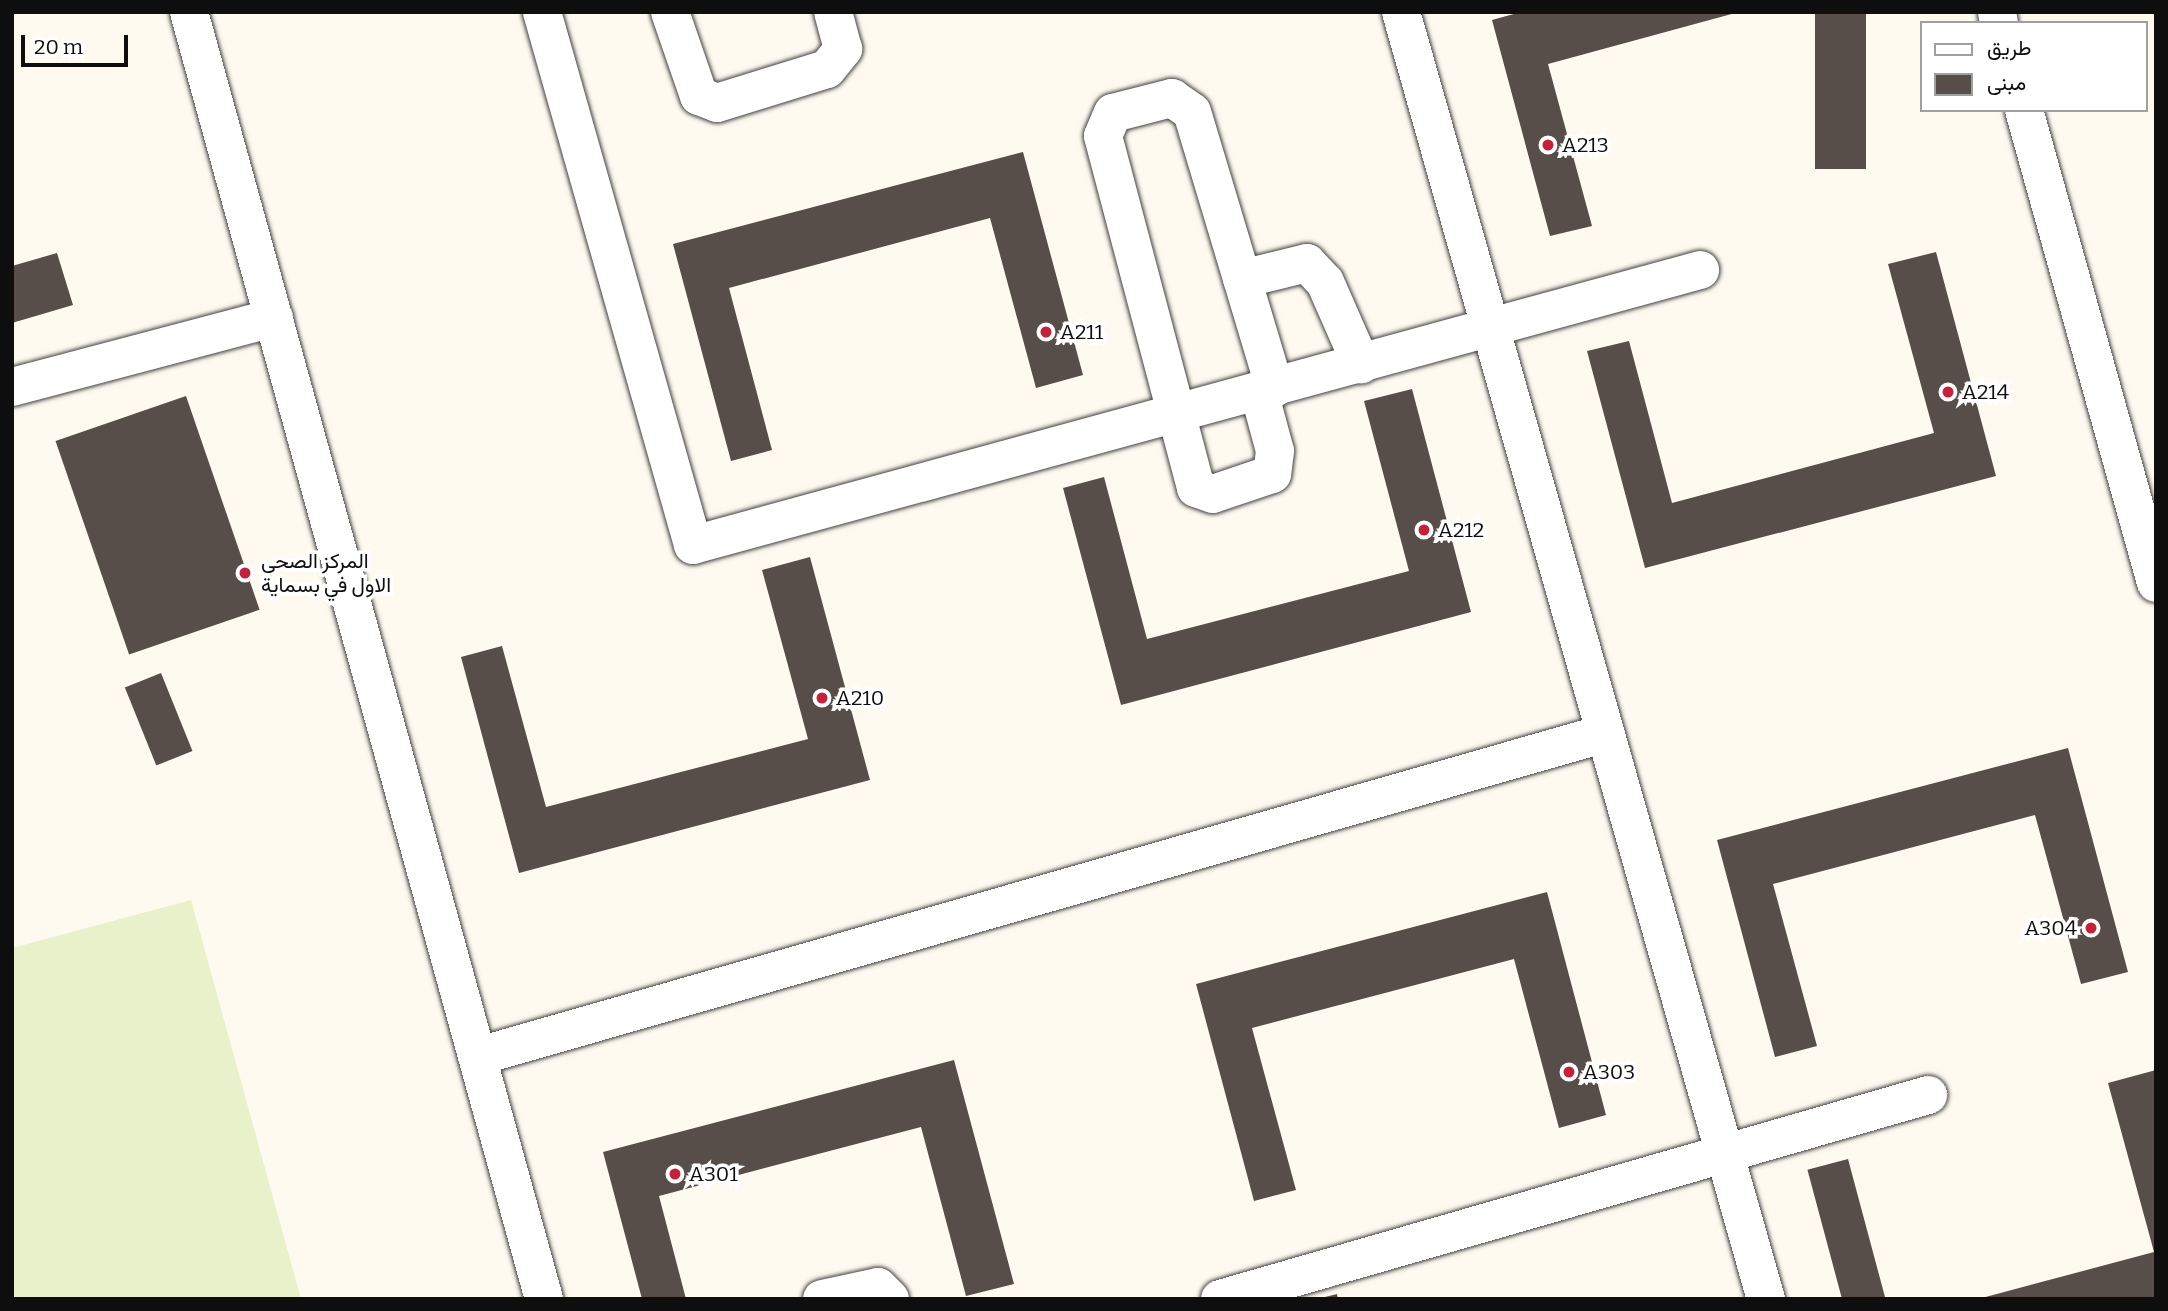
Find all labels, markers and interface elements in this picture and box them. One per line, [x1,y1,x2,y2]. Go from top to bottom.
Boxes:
scale bar [24,21,131,65]
legend [1920,21,2147,112]
text: 20 m [34,34,83,60]
text: طريق [1987,35,2032,61]
text: مبنى [1987,70,2026,96]
place label: A213 [1562,132,1609,158]
marker: A213 [1540,137,1556,153]
place label: A211 [1060,319,1103,345]
marker: A211 [1038,324,1054,340]
place label: A214 [1962,379,2009,405]
marker: A214 [1940,384,1956,400]
place label: A212 [1438,517,1484,543]
marker: A212 [1416,522,1432,538]
place label: المركز الصحي الاول في بسماية [261,548,391,598]
marker: المركز الصحي الاول في بسماية [235,563,255,583]
place label: A210 [836,685,884,711]
marker: A210 [814,690,830,706]
place label: A304 [2024,915,2077,941]
marker: A304 [2083,920,2099,936]
place label: A303 [1583,1059,1635,1085]
marker: A303 [1561,1064,1577,1080]
place label: A301 [689,1161,738,1187]
marker: A301 [667,1166,683,1182]

